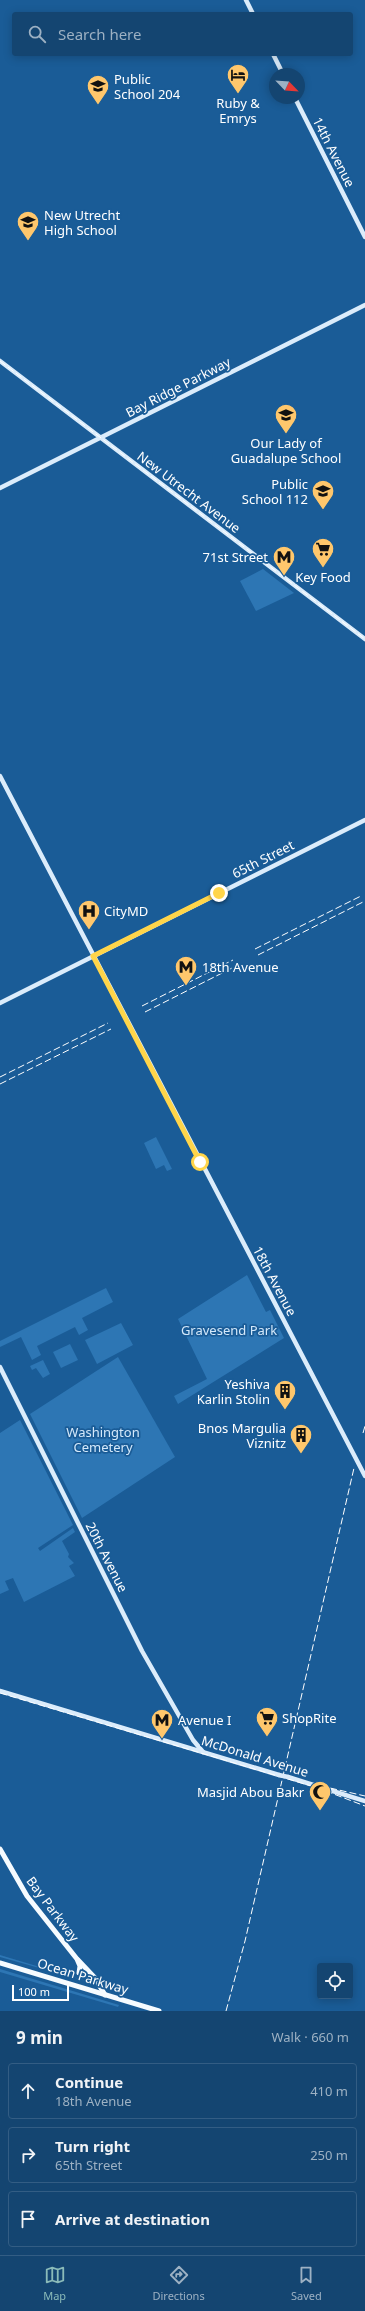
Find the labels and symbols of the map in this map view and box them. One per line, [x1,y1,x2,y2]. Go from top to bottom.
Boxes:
hotel icon: Ruby & Emrys [225,62,251,95]
north arrow [269,68,305,104]
place label: Public School 204 [114,70,181,103]
school or university icon: Public School 204 [85,73,111,106]
place label: Ruby & Emrys [216,94,260,127]
street label: 14th Avenue [309,114,359,190]
place label: New Utrecht High School [44,206,120,239]
school or university icon: New Utrecht High School [15,209,41,242]
street label: Bay Ridge Parkway [122,353,234,421]
school or university icon: Our Lady of Guadalupe School [273,402,299,435]
place label: Our Lady of Guadalupe School [231,434,341,467]
street label: New Utrecht Avenue [134,447,244,537]
place label: Public School 112 [242,475,308,508]
school or university icon: Public School 112 [310,478,336,511]
supermarket icon: Key Food [310,536,336,569]
metro station icon: 71st Street [271,544,297,577]
place label: 71st Street [203,548,268,566]
place label: Key Food [295,568,351,586]
street label: 65th Street [229,836,297,882]
route end [210,884,228,902]
hospital icon: CityMD [76,898,102,931]
place label: CityMD [104,902,148,920]
metro station icon: 18th Avenue [173,954,199,987]
place label: 18th Avenue [202,958,279,976]
route start [191,1153,209,1171]
street label: 18th Avenue [249,1243,301,1319]
park label: Gravesend Park [181,1321,277,1339]
place label: Yeshiva Karlin Stolin [197,1375,270,1408]
building icon: Yeshiva Karlin Stolin [272,1378,298,1411]
place label: Bnos Margulia Viznitz [198,1419,286,1452]
building icon: Bnos Margulia Viznitz [288,1422,314,1455]
park label: Washington Cemetery [66,1423,140,1456]
street label: 20th Avenue [82,1519,132,1595]
supermarket icon: ShopRite [254,1705,280,1738]
metro station icon: Avenue I [149,1707,175,1740]
place label: ShopRite [282,1709,337,1727]
place label: Avenue I [178,1711,231,1729]
street label: McDonald Avenue [199,1731,311,1781]
mosque icon: Masjid Abou Bakr [307,1779,333,1812]
place label: Masjid Abou Bakr [197,1783,305,1801]
street label: Bay Parkway [23,1873,84,1946]
street label: Ocean Parkway [35,1954,131,1998]
scale bar [12,1983,69,2002]

